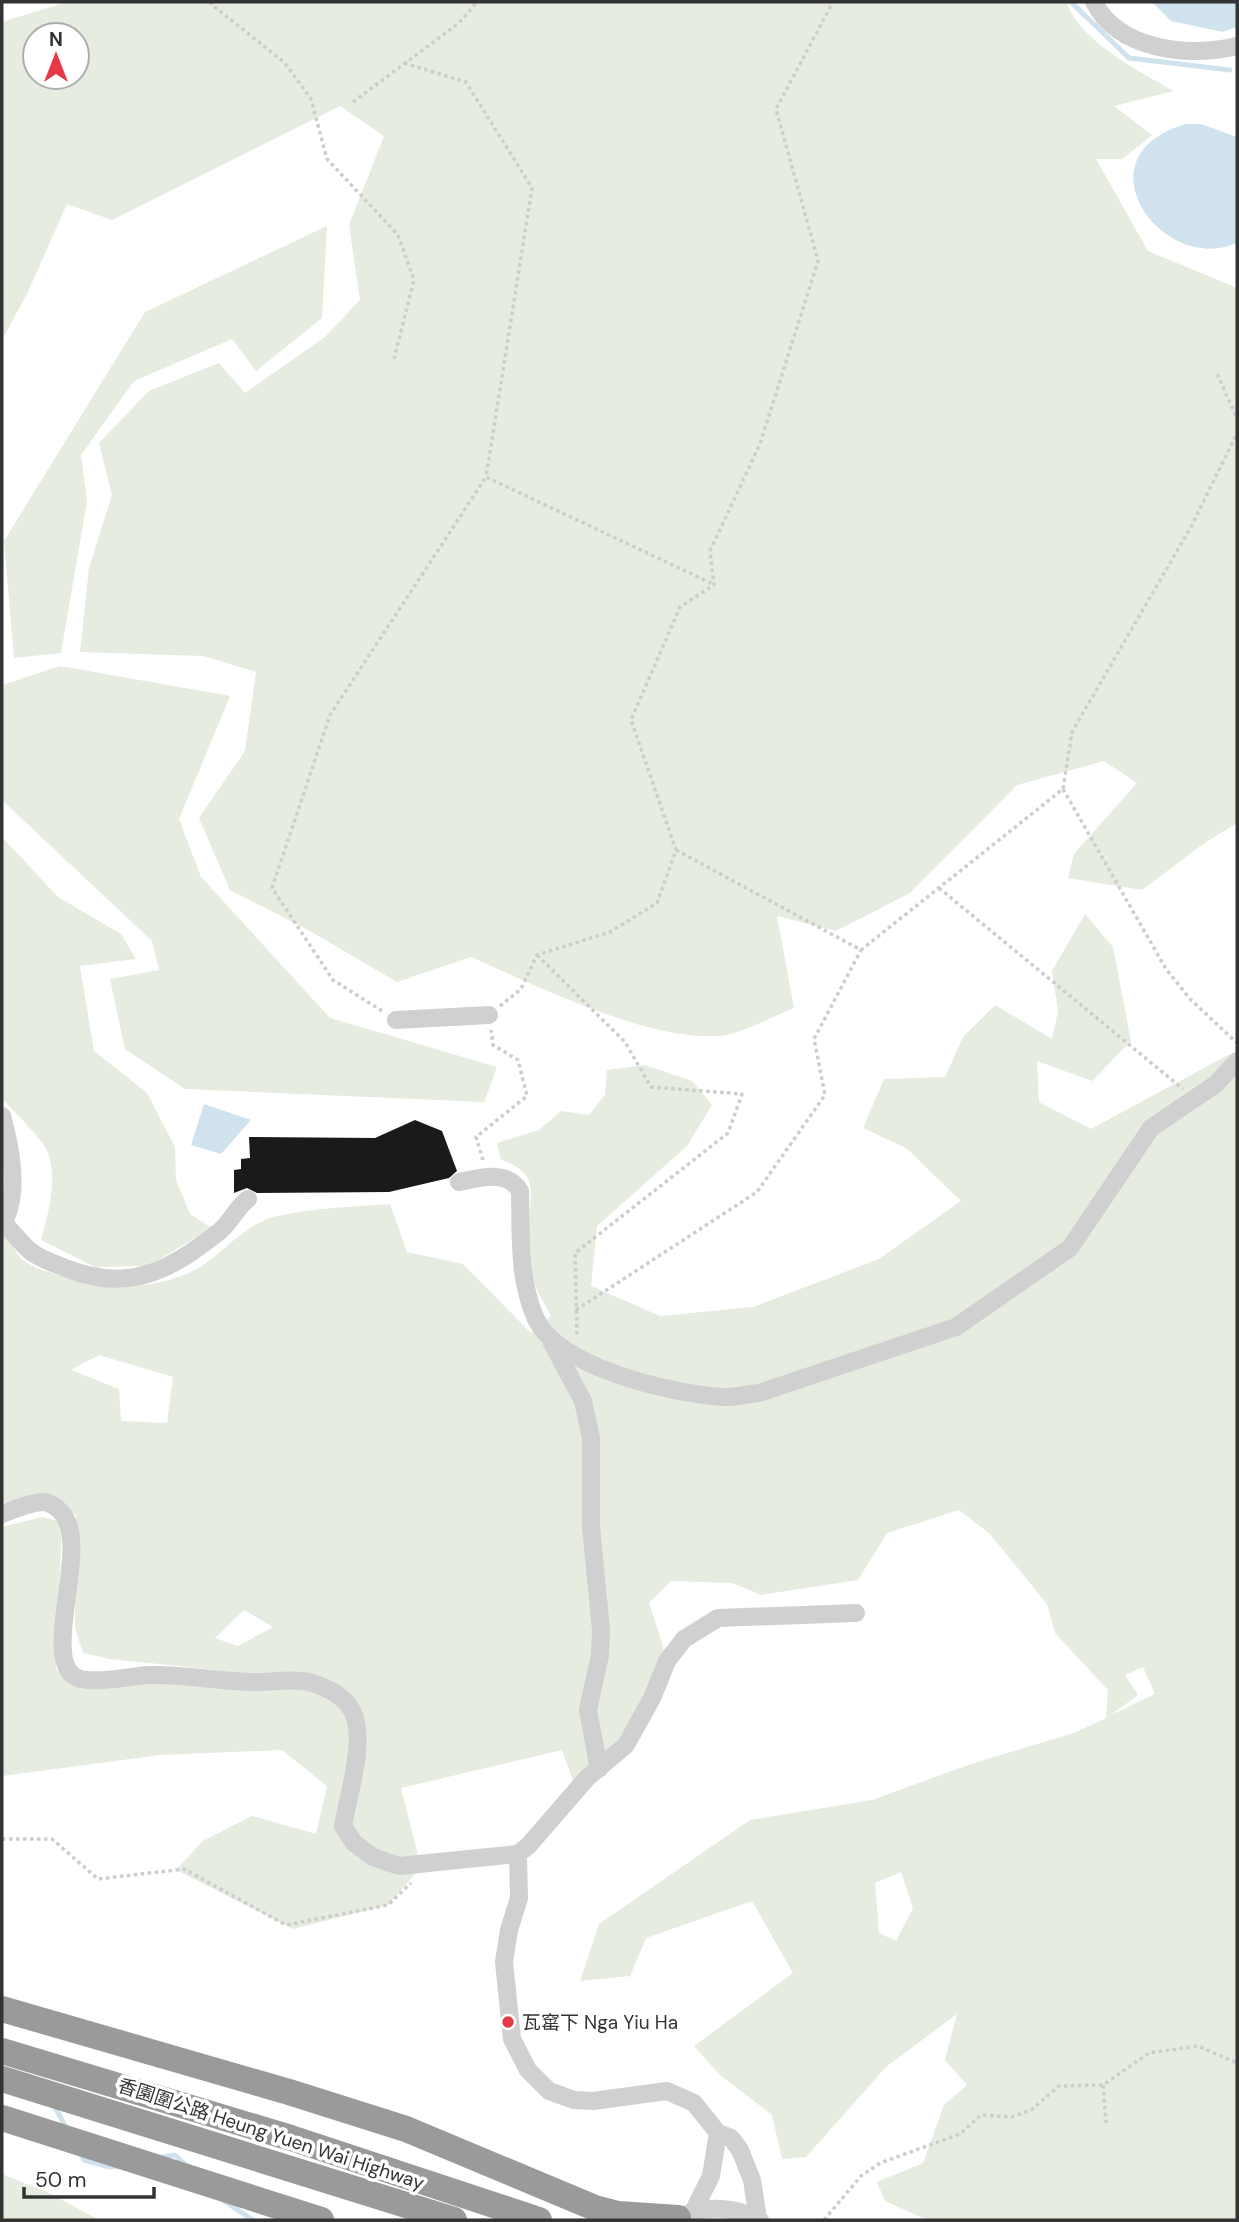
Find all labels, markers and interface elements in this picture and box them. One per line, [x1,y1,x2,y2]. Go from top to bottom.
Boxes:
north arrow [21,21,91,91]
text: N [49,27,63,52]
place label: 瓦窰下 Nga Yiu Ha [522,2010,678,2035]
marker: 瓦窰下 Nga Yiu Ha [500,2014,516,2030]
street label: 香園圍公路 Heung Yuen Wai Highway [115,2073,428,2196]
scale bar [24,2156,154,2200]
text: 50 m [35,2166,86,2194]

